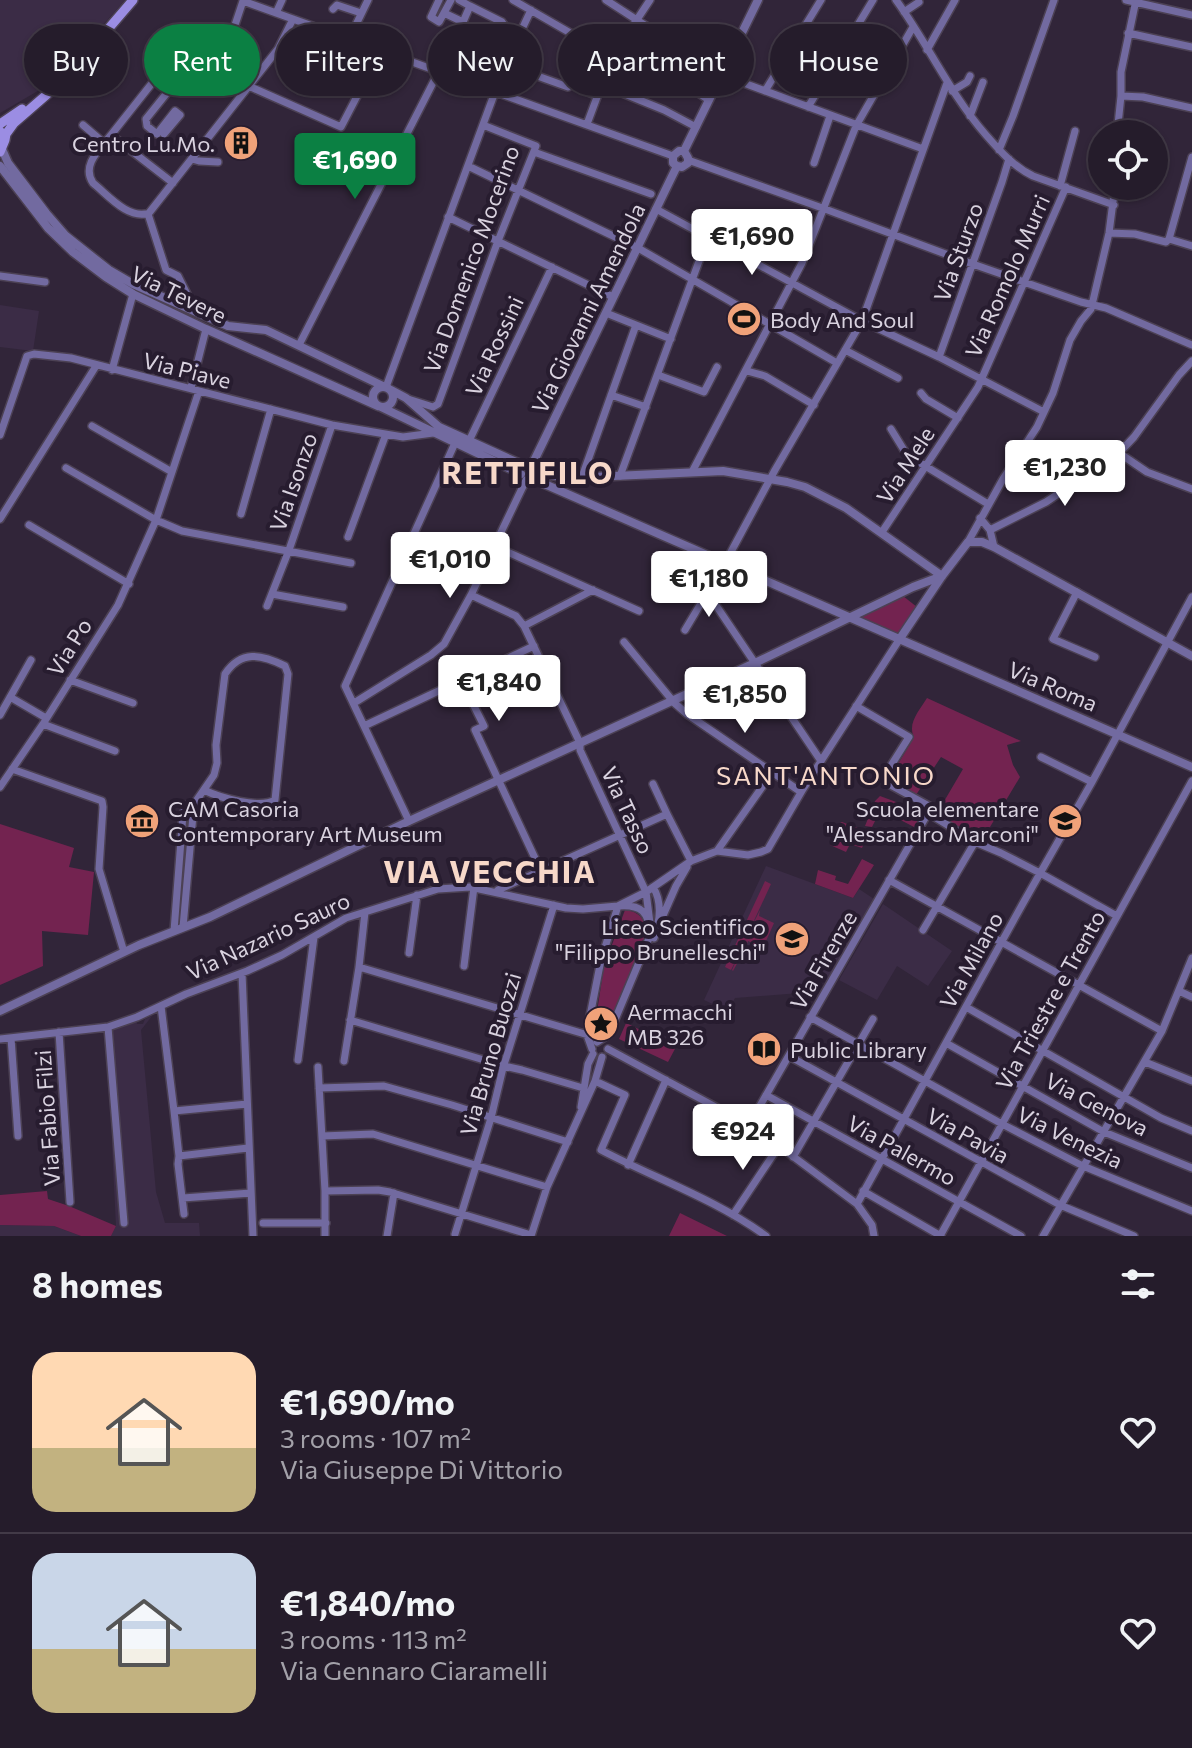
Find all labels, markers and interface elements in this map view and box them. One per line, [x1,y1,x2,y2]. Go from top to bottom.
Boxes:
chip: Buy [24,24,128,96]
chip: Rent [144,24,260,96]
chip: Filters [276,24,412,96]
chip: New [428,24,542,96]
chip: Apartment [558,24,754,96]
chip: House [770,24,907,96]
map controls [1088,120,1168,200]
button: locate [1088,120,1168,200]
building icon: Centro Lu.Mo. [222,124,260,162]
place label: Centro Lu.Mo. [72,130,215,157]
pin: €1,690 [290,133,420,201]
street label: Via Domenico Mocerino [417,142,525,376]
text: €1,690 [312,143,398,174]
street label: Via Romolo Murri [959,190,1055,362]
street label: Via Giovanni Amendola [525,199,651,417]
street label: Via Sturzo [928,199,988,305]
pin: €1,690 [687,209,817,277]
text: €1,690 [709,219,795,250]
street label: Via Tevere [127,259,231,329]
street label: Via Rossini [459,292,529,400]
sports icon: Body And Soul [725,300,763,338]
place label: Body And Soul [770,306,914,333]
street label: Via Piave [140,346,234,394]
street label: Via Mele [870,421,940,509]
street label: Via Isonzo [264,429,322,535]
pin: €1,230 [1000,440,1130,508]
text: €1,230 [1023,450,1107,481]
district label: RETTIFILO [442,453,614,490]
pin: €1,010 [385,532,515,600]
text: €1,010 [409,542,491,573]
pin: €1,180 [644,551,774,619]
text: €1,180 [669,561,749,592]
street label: Via Po [41,613,97,681]
pin: €1,840 [434,655,564,723]
street label: Via Roma [1004,655,1102,717]
text: €1,840 [456,665,542,696]
pin: €1,850 [680,667,810,735]
text: €1,850 [703,677,787,708]
district label: SANT'ANTONIO [716,759,936,790]
street label: Via Tasso [596,762,660,858]
place label: CAM Casoria Contemporary Art Museum [168,795,443,847]
place label: Scuola elementare "Alessandro Marconi" [826,795,1039,847]
museum icon: CAM Casoria Contemporary Art Museum [123,802,161,840]
school or university icon: Scuola elementare "Alessandro Marconi" [1046,802,1084,840]
district label: VIA VECCHIA [383,852,597,889]
street label: Via Nazario Sauro [182,886,354,986]
street label: Via Firenze [784,906,862,1014]
street label: Via Triestre e Trento [990,906,1110,1094]
street label: Via Milano [933,907,1009,1013]
place label: Liceo Scientifico "Filippo Brunelleschi" [555,913,766,965]
school or university icon: Liceo Scientifico "Filippo Brunelleschi" [773,920,811,958]
street label: Via Bruno Buozzi [454,969,526,1139]
place label: Aermacchi MB 326 [627,998,733,1050]
place icon: Aermacchi MB 326 [582,1005,620,1043]
library icon: Public Library [745,1030,783,1068]
place label: Public Library [790,1036,927,1063]
street label: Via Fabio Filzi [29,1049,65,1187]
street label: Via Genova [1041,1067,1153,1141]
street label: Via Venezia [1013,1100,1127,1174]
street label: Via Pavia [922,1101,1014,1169]
pin: €924 [696,1104,790,1172]
street label: Via Palermo [843,1109,961,1191]
text: €924 [711,1114,775,1145]
icon: filters [1116,1262,1160,1306]
text: 8 homes [32,1263,163,1305]
text: €1,690/mo [280,1380,455,1422]
icon: home [96,1384,192,1480]
icon: heart [1116,1410,1160,1454]
text: 3 rooms · 107 m² [280,1422,471,1453]
text: Via Giuseppe Di Vittorio [280,1453,563,1484]
text: €1,840/mo [280,1581,455,1623]
icon: home [96,1585,192,1681]
icon: heart [1116,1611,1160,1655]
text: 3 rooms · 113 m² [280,1623,467,1654]
text: Via Gennaro Ciaramelli [280,1654,548,1685]

